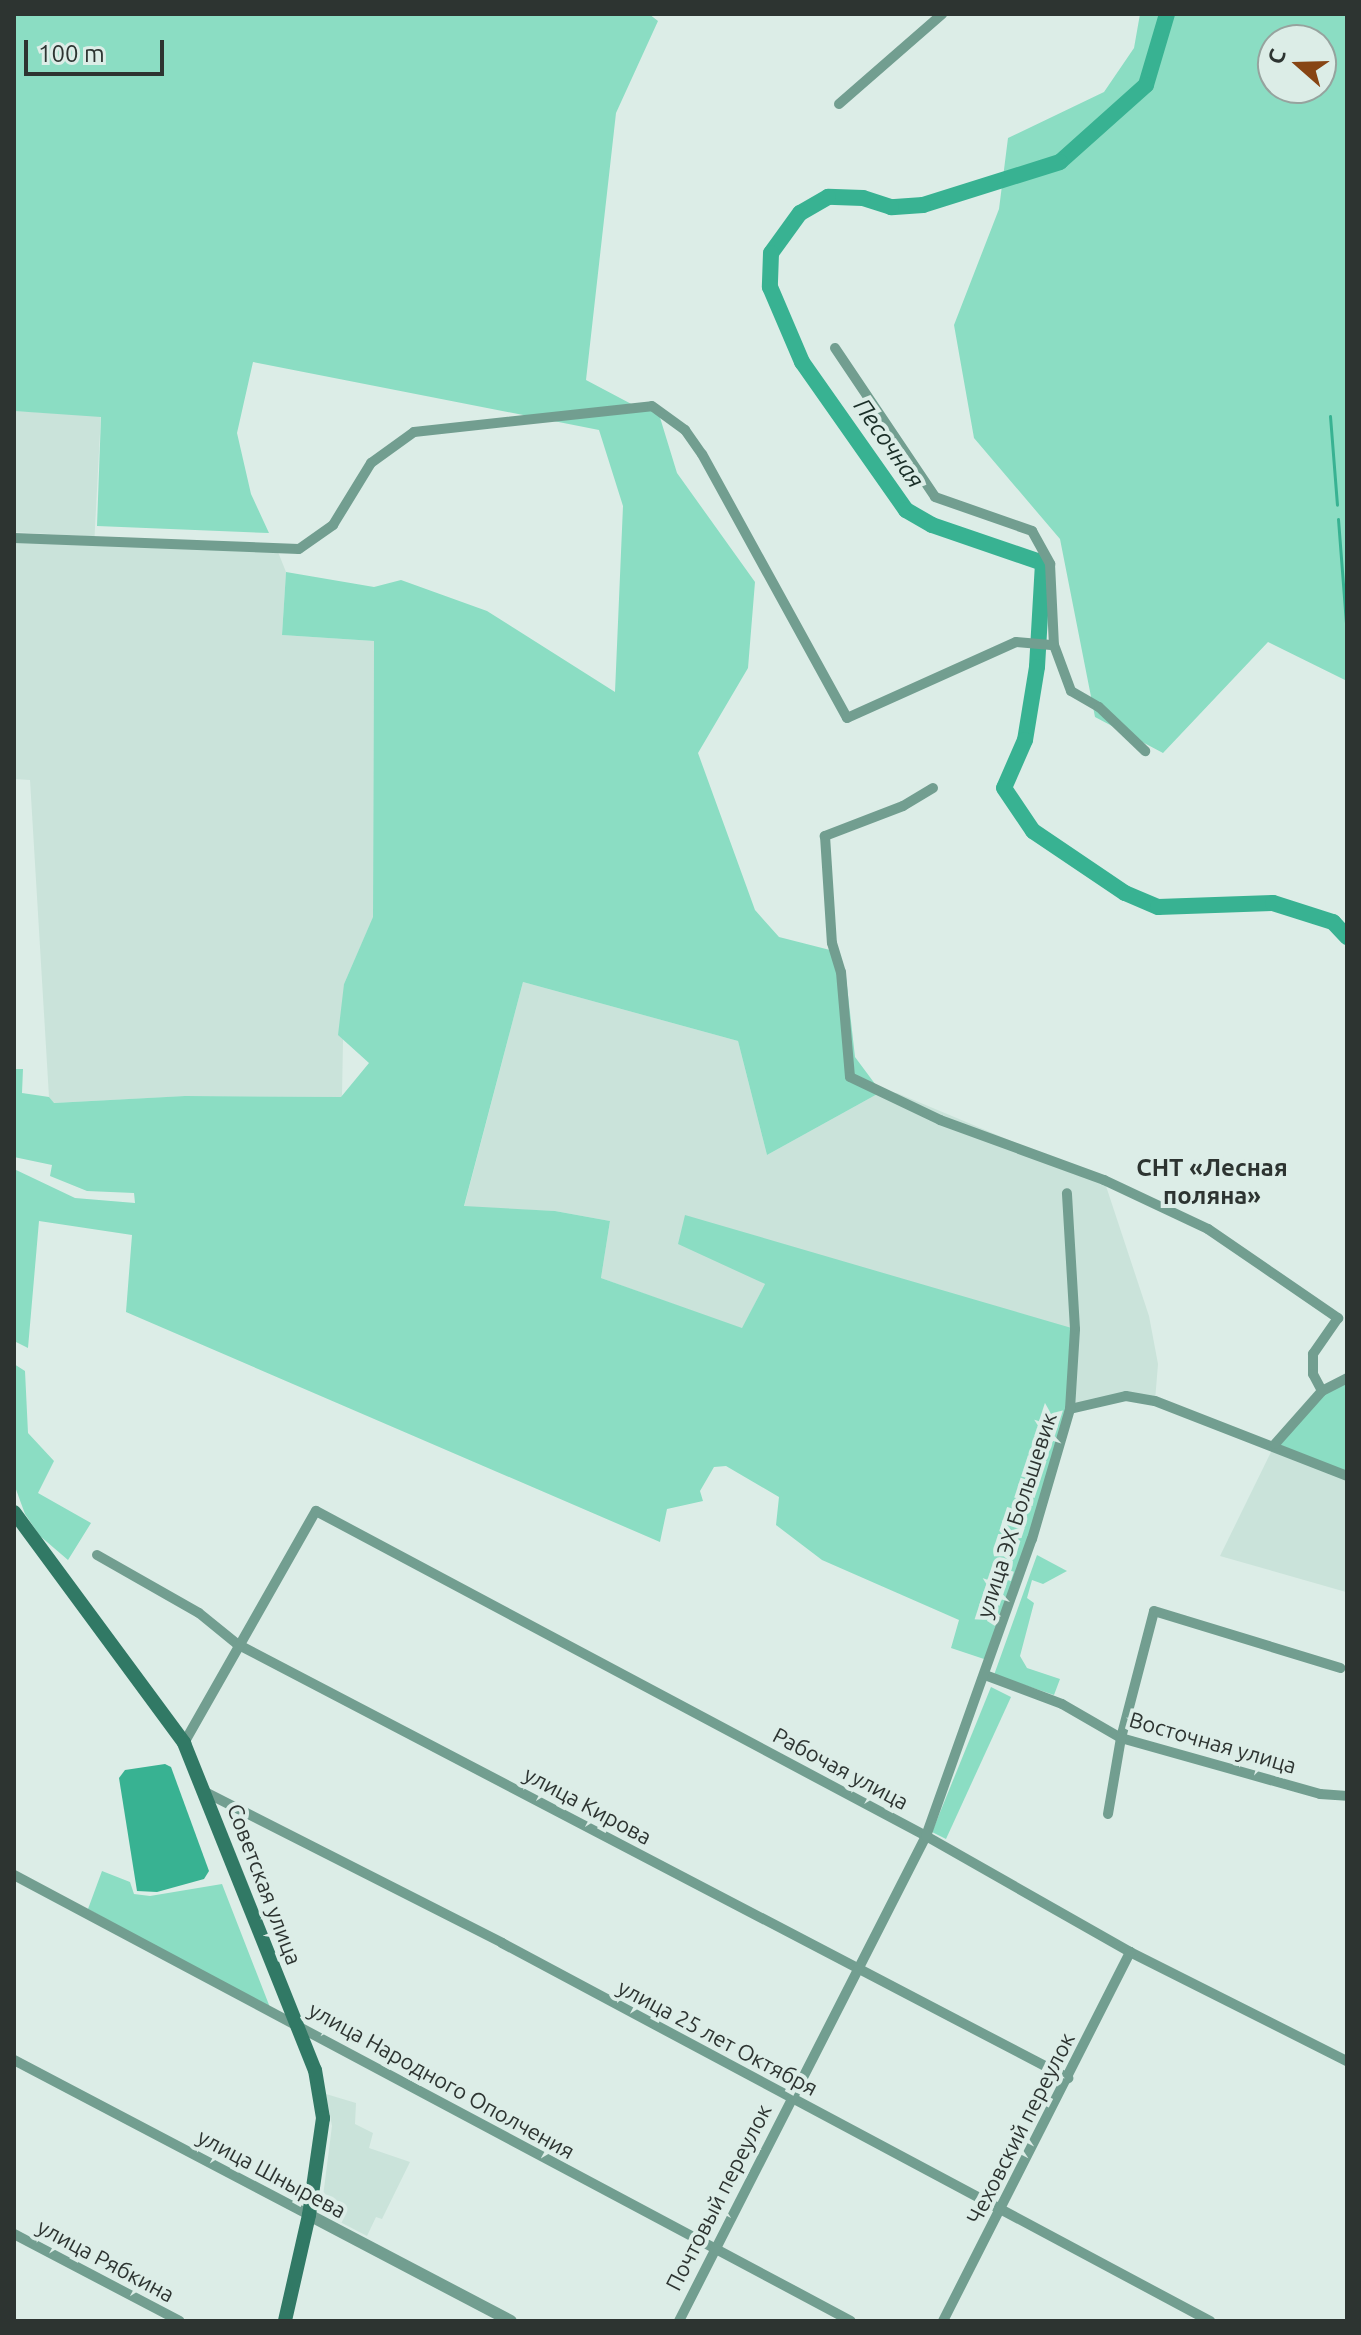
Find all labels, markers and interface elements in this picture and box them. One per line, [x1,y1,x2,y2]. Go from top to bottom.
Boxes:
scale bar [28,24,168,74]
north arrow [1257,24,1337,104]
text: 100 m [38,40,105,67]
text: С [1262,45,1290,67]
water label: Песочная [848,393,930,493]
district label: СНТ «Лесная поляна» [1136,1154,1288,1210]
street label: улица ЭХ Большевик [970,1409,1062,1621]
street label: Восточная улица [1126,1706,1300,1778]
street label: Рабочая улица [769,1721,913,1815]
street label: улица Кирова [520,1760,656,1850]
street label: Советская улица [222,1800,308,1968]
street label: улица 25 лет Октября [614,1973,822,2101]
street label: улица Народного Ополчения [304,1996,580,2164]
street label: Чеховский переулок [960,2028,1080,2228]
street label: Почтовый переулок [660,2099,776,2295]
street label: улица Шнырева [193,2123,351,2223]
street label: улица Рябкина [33,2213,179,2307]

